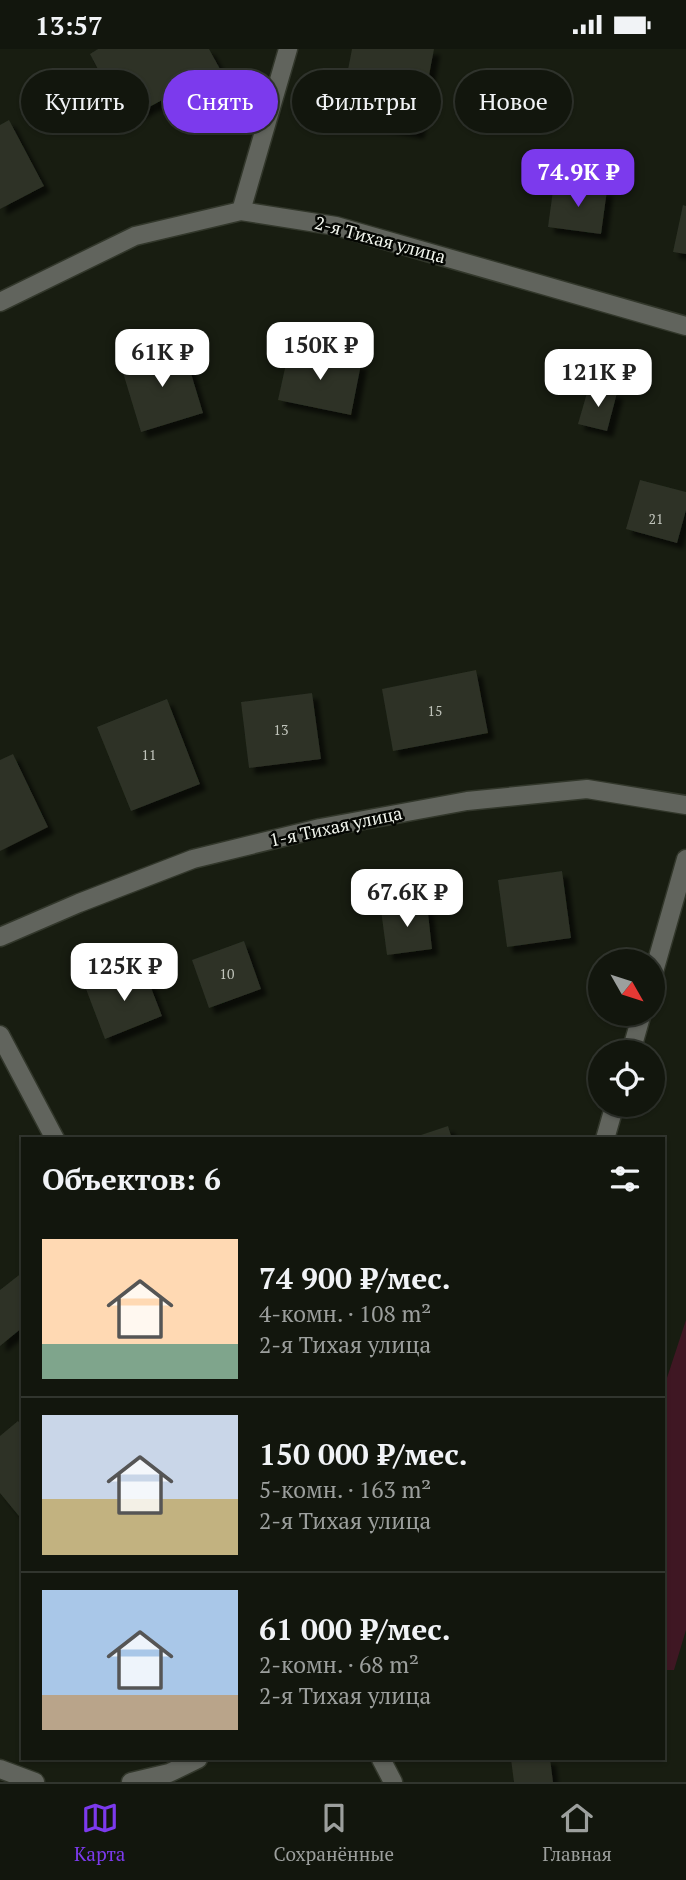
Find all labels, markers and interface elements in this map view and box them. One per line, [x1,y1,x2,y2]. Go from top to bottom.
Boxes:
text: 13:57 [35,8,103,42]
chip: Купить [21,70,149,133]
chip: Снять [163,70,278,133]
chip: Фильтры [292,70,441,133]
chip: Новое [455,70,572,133]
pin: 74.9K ₽ [513,149,643,209]
text: 74.9K ₽ [537,156,619,187]
street label: 2-я Тихая улица [312,210,448,268]
pin: 150K ₽ [263,323,377,382]
pin: 61K ₽ [113,329,211,389]
text: 150K ₽ [283,329,357,360]
text: 61K ₽ [131,336,193,367]
pin: 121K ₽ [541,349,655,409]
text: 121K ₽ [561,356,635,387]
house number: 21 [649,509,663,528]
house number: 15 [428,701,442,720]
house number: 13 [274,720,288,739]
house number: 11 [142,745,156,764]
street label: 1-я Тихая улица [267,800,404,852]
pin: 67.6K ₽ [342,869,472,929]
text: 67.6K ₽ [367,876,447,907]
pin: 125K ₽ [67,943,181,1003]
north arrow [588,949,665,1025]
map controls [588,949,665,1117]
text: 125K ₽ [87,950,161,981]
house number: 10 [220,964,234,983]
button: locate [588,1040,665,1117]
text: Объектов: 6 [42,1159,221,1199]
icon: filters [606,1160,644,1198]
text: 74 900 ₽/мес. [259,1258,451,1298]
icon: home [98,1267,182,1351]
text: 4-комн. · 108 m² [259,1298,431,1329]
text: 2-я Тихая улица [259,1329,431,1360]
text: 150 000 ₽/мес. [259,1434,468,1474]
icon: home [98,1443,182,1527]
text: 5-комн. · 163 m² [259,1474,431,1505]
text: 2-я Тихая улица [259,1505,431,1536]
text: 61 000 ₽/мес. [259,1609,451,1649]
icon: home [98,1618,182,1702]
text: 2-комн. · 68 m² [259,1649,419,1680]
text: 2-я Тихая улица [259,1680,431,1711]
tab: Карта [74,1799,125,1866]
tab: Сохранённые [274,1799,394,1866]
tab: Главная [542,1799,612,1866]

